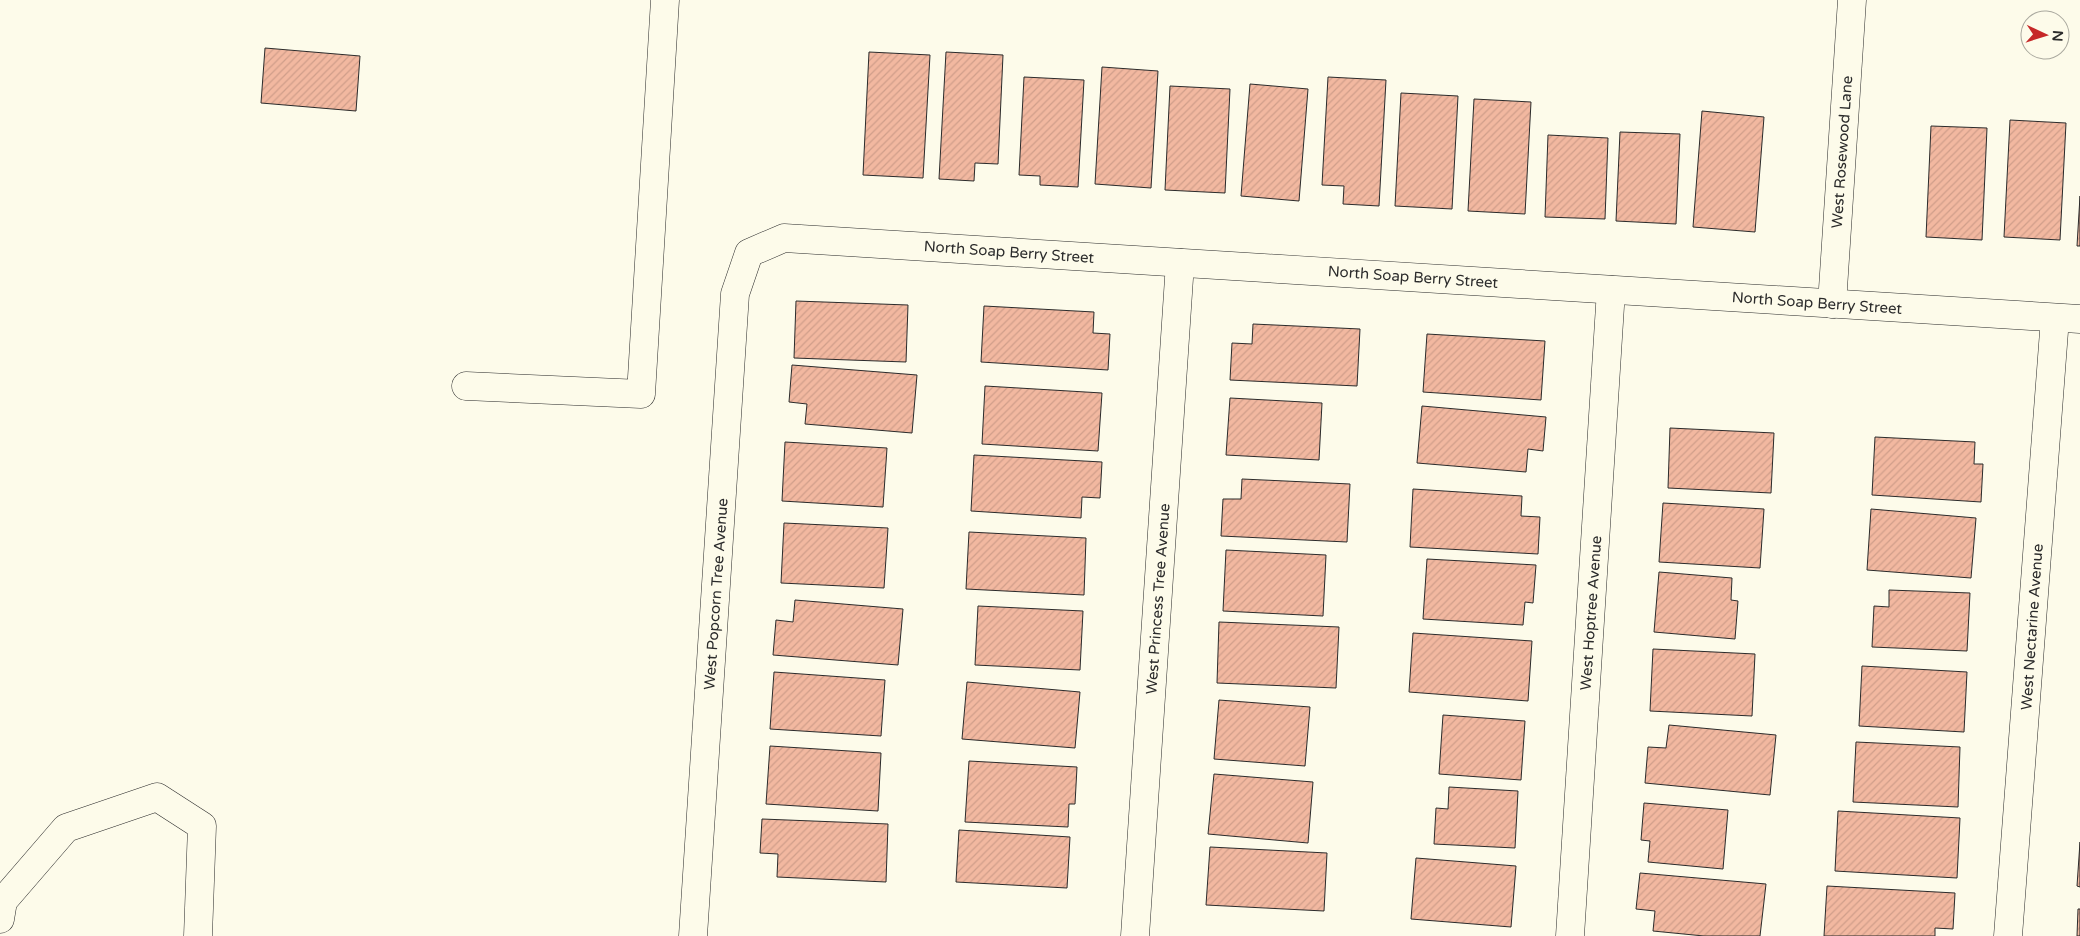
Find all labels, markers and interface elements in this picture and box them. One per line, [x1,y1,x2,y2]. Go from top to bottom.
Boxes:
north arrow [2020,10,2070,60]
text: N [2049,30,2066,42]
street label: West Rosewood Lane [1828,75,1856,229]
street label: North Soap Berry Street [923,237,1095,267]
street label: North Soap Berry Street [1327,262,1499,292]
street label: North Soap Berry Street [1731,288,1903,318]
street label: West Popcorn Tree Avenue [700,497,732,691]
street label: West Princess Tree Avenue [1142,503,1174,695]
street label: West Hoptree Avenue [1577,535,1605,691]
street label: West Nectarine Avenue [2017,543,2047,711]

